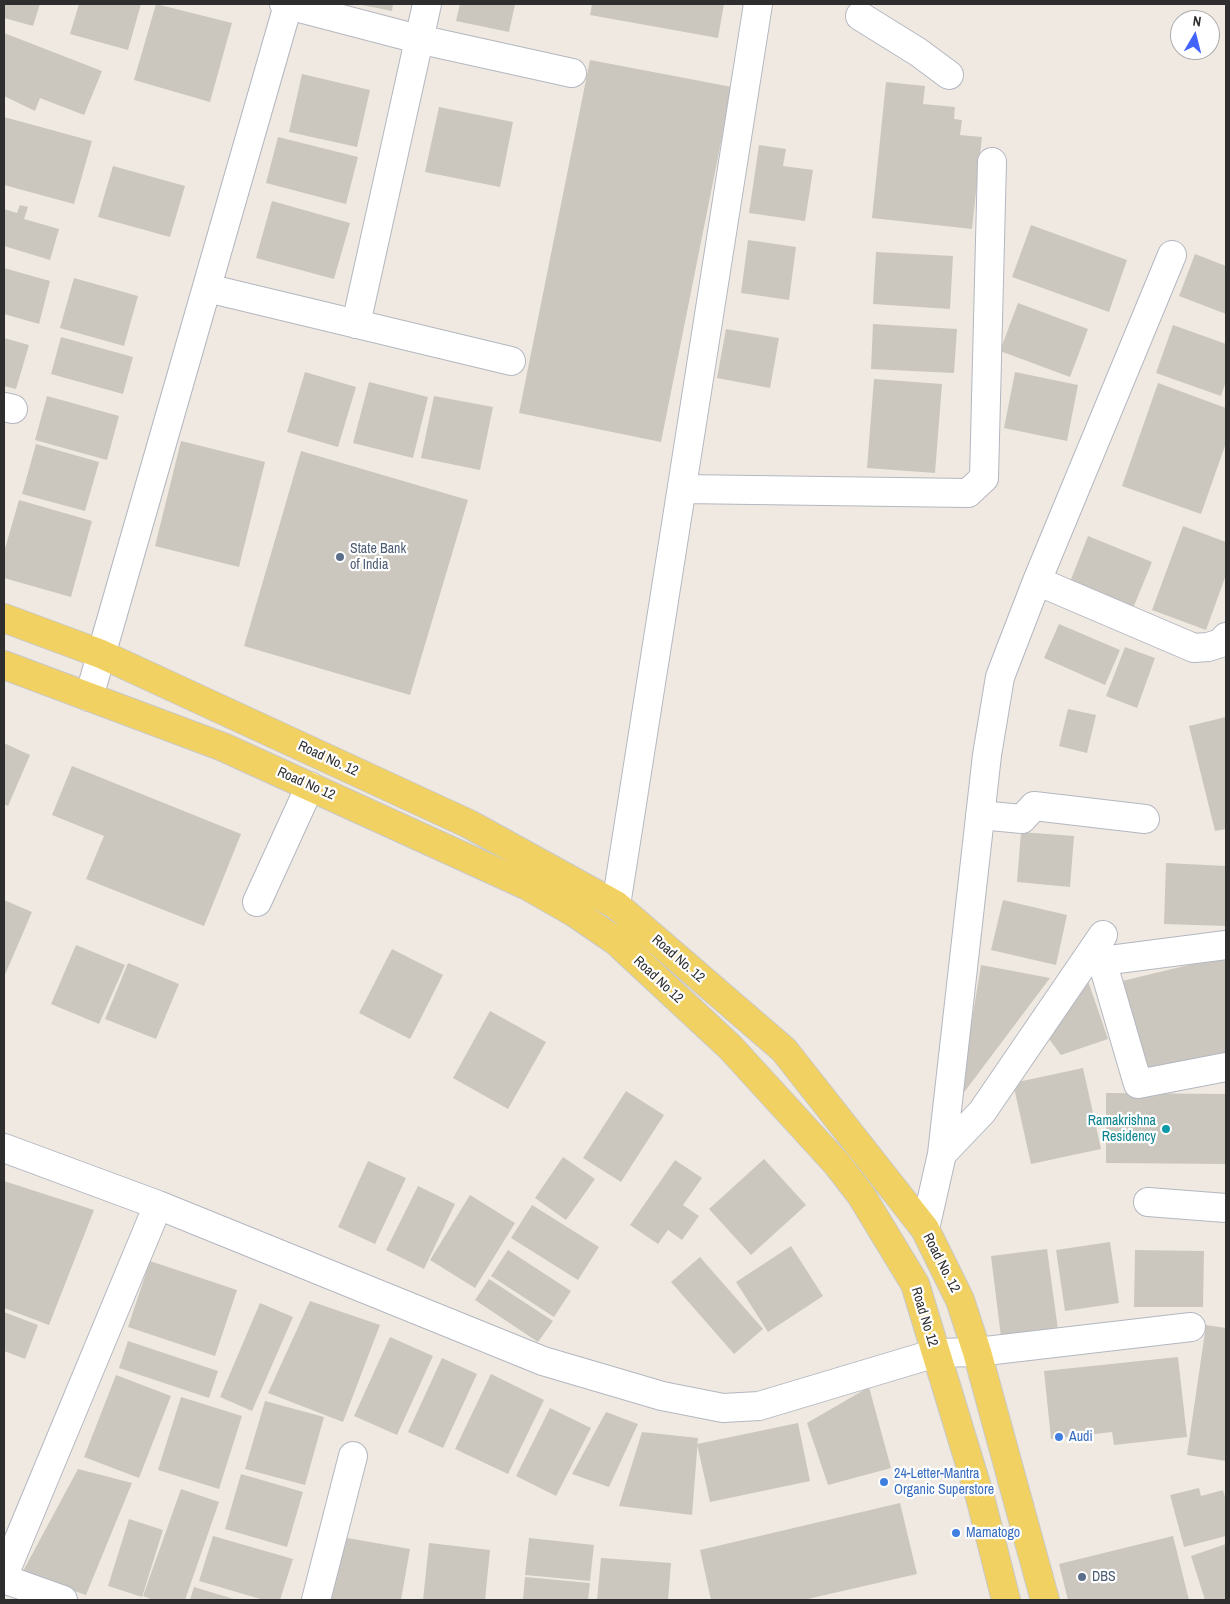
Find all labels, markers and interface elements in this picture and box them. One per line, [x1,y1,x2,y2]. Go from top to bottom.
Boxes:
north arrow [1170,10,1220,60]
text: N [1192,12,1202,31]
place label: State Bank of India [350,541,406,574]
marker: State Bank of India [334,551,346,563]
street label: Road No. 12 [295,738,361,780]
street label: Road No 12 [275,764,337,804]
street label: Road No. 12 [648,932,708,986]
street label: Road No 12 [630,953,686,1007]
place label: Ramakrishna Residency [1088,1113,1156,1146]
marker: Ramakrishna Residency [1160,1123,1172,1135]
street label: Road No. 12 [919,1230,963,1296]
street label: Road No 12 [907,1285,941,1349]
place label: Audi [1069,1429,1093,1445]
marker: Audi [1053,1431,1065,1443]
place label: 24-Letter-Mantra Organic Superstore [894,1466,994,1498]
marker: 24-Letter-Mantra Organic Superstore [878,1476,890,1488]
place label: Mamatogo [966,1525,1020,1541]
marker: Mamatogo [950,1527,962,1539]
place label: DBS [1092,1569,1116,1585]
marker: DBS [1076,1571,1088,1583]

